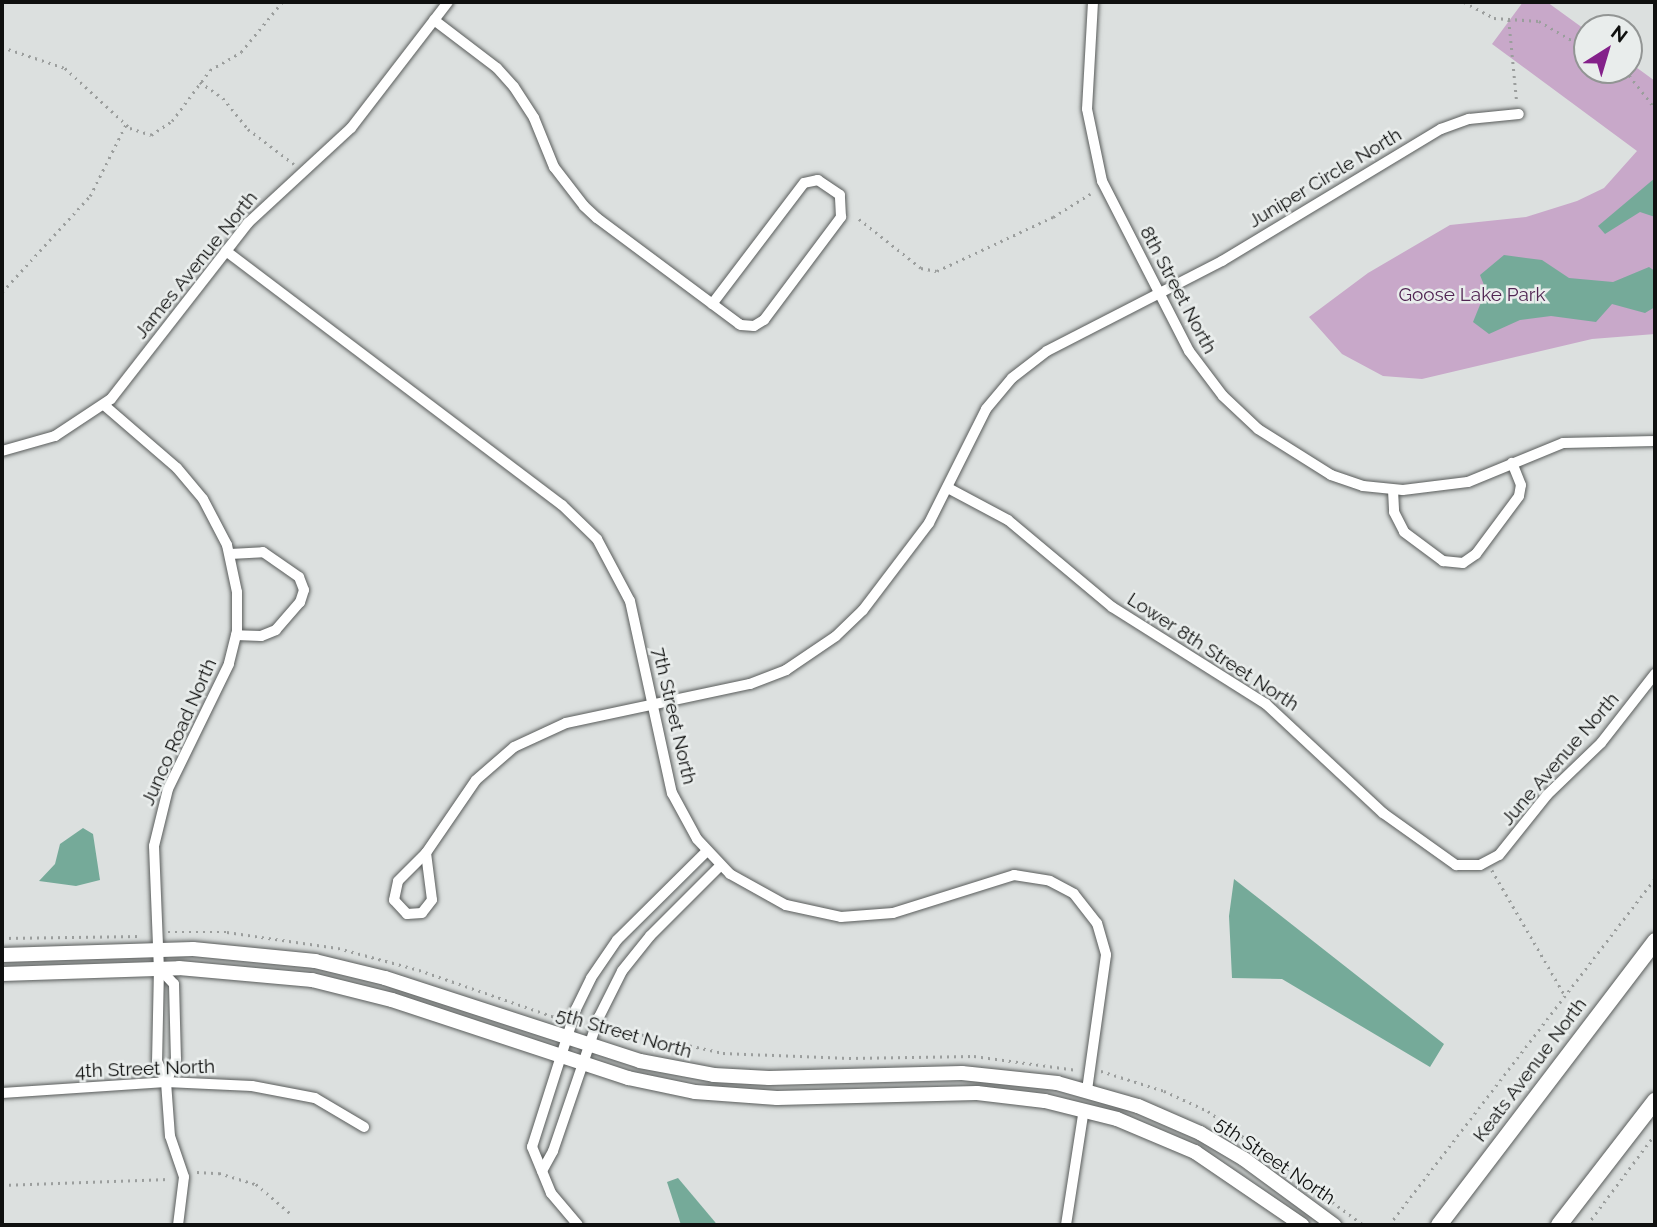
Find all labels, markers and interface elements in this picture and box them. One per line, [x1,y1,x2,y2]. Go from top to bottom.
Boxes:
north arrow [1573,14,1643,84]
text: N [1607,21,1632,47]
street label: Juniper Circle North [1244,123,1406,233]
street label: James Avenue North [129,187,263,343]
street label: 8th Street North [1135,222,1221,358]
park label: Goose Lake Park [1398,284,1546,306]
street label: Lower 8th Street North [1123,588,1303,716]
street label: 7th Street North [647,645,701,787]
street label: Junco Road North [136,655,222,809]
street label: June Avenue North [1496,688,1624,830]
street label: Keats Avenue North [1468,993,1592,1147]
street label: 5th Street North [554,1003,694,1063]
street label: 4th Street North [75,1055,215,1083]
street label: 5th Street North [1211,1112,1339,1210]

